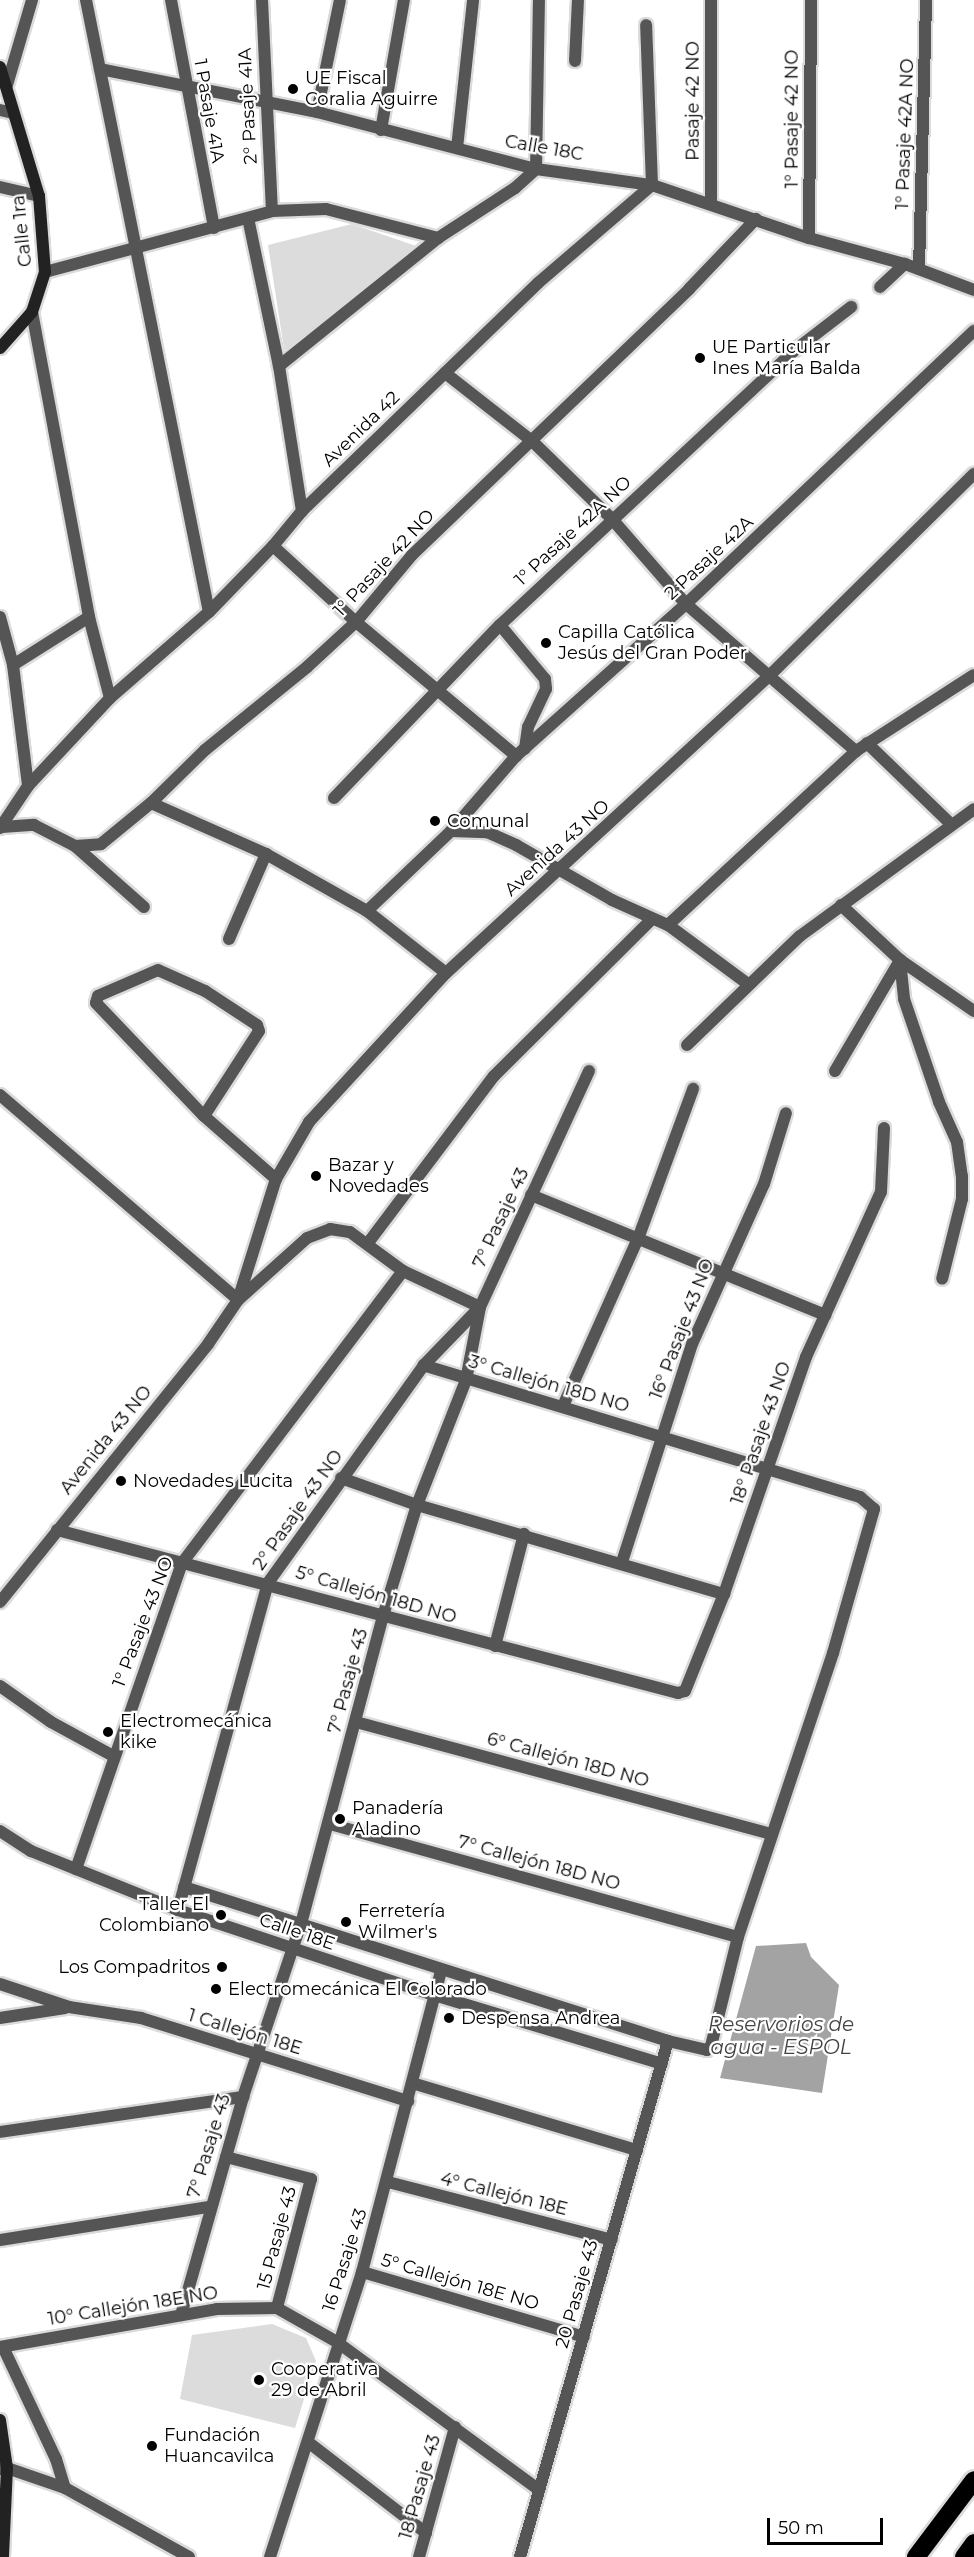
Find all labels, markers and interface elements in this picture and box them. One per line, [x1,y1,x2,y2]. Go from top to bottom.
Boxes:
street label: Pasaje 42 NO [682,41,704,161]
street label: 2° Pasaje 41A [234,47,262,165]
street label: 1° Pasaje 42 NO [781,50,803,188]
street label: 1 Pasaje 41A [189,57,229,165]
street label: 1° Pasaje 42A NO [892,58,918,210]
place label: UE Fiscal Coralia Aguirre [305,68,438,110]
marker: UE Fiscal Coralia Aguirre [286,82,300,96]
street label: Calle 18C [503,130,585,166]
street label: Calle 1ra [7,194,37,268]
place label: UE Particular Ines María Balda [712,337,861,380]
marker: UE Particular Ines María Balda [693,351,707,365]
street label: Avenida 42 [318,387,404,471]
street label: 1° Pasaje 42A NO [510,471,636,591]
street label: 1° Pasaje 42 NO [329,505,439,621]
street label: 2 Pasaje 42A [660,512,758,604]
place label: Capilla Católica Jesús del Gran Poder [558,622,747,664]
marker: Capilla Católica Jesús del Gran Poder [539,636,553,650]
street label: Avenida 43 NO [500,795,614,901]
place label: Comunal [447,810,529,832]
marker: Comunal [428,814,442,828]
place label: Bazar y Novedades [328,1155,429,1198]
street label: 7° Pasaje 43 [468,1165,534,1271]
marker: Bazar y Novedades [309,1169,323,1183]
street label: 16° Pasaje 43 NO [645,1256,719,1402]
street label: 3° Callejón 18D NO [466,1351,632,1417]
street label: 18° Pasaje 43 NO [726,1359,796,1507]
street label: Avenida 43 NO [56,1381,156,1499]
street label: 2° Pasaje 43 NO [248,1446,348,1574]
place label: Novedades Lucita [133,1470,293,1492]
marker: Novedades Lucita [114,1474,128,1488]
street label: 1° Pasaje 43 NO [108,1554,178,1690]
street label: 5° Callejón 18D NO [293,1562,459,1628]
street label: 7° Pasaje 43 [324,1626,372,1736]
place label: Electromecánica kike [120,1711,272,1754]
marker: Electromecánica kike [101,1725,115,1739]
street label: 6° Callejón 18D NO [485,1728,651,1792]
place label: Panadería Aladino [352,1798,444,1840]
marker: Panadería Aladino [333,1812,347,1826]
street label: 7° Callejón 18D NO [456,1831,622,1895]
place label: Taller El Colombiano [99,1894,209,1936]
place label: Ferretería Wilmer's [358,1901,445,1944]
marker: Taller El Colombiano [214,1908,228,1922]
street label: Calle 18E [256,1909,338,1955]
marker: Ferretería Wilmer's [339,1915,353,1929]
place label: Los Compadritos [58,1956,210,1978]
marker: Los Compadritos [215,1960,229,1974]
place label: Electromecánica El Colorado [228,1978,487,2000]
marker: Electromecánica El Colorado [209,1982,223,1996]
street label: 1 Callejón 18E [185,2004,305,2060]
place label: Despensa Andrea [461,2007,620,2029]
marker: Despensa Andrea [442,2011,456,2025]
water label: Reservorios de agua - ESPOL [708,2012,854,2059]
street label: 7° Pasaje 43 [183,2091,235,2201]
street label: 4° Callejón 18E [438,2168,570,2220]
street label: 15 Pasaje 43 [253,2184,301,2292]
street label: 16 Pasaje 43 [318,2206,372,2314]
street label: 20 Pasaje 43 [551,2237,603,2351]
street label: 5° Callejón 18E NO [378,2249,542,2315]
street label: 10° Callejón 18E NO [46,2282,220,2330]
place label: Cooperativa 29 de Abril [271,2359,378,2402]
marker: Cooperativa 29 de Abril [252,2373,266,2387]
place label: Fundación Huancavilca [164,2425,274,2468]
street label: 18 Pasaje 43 [395,2432,445,2542]
marker: Fundación Huancavilca [145,2439,159,2453]
scale bar [770,2506,886,2544]
text: 50 m [778,2517,824,2539]

